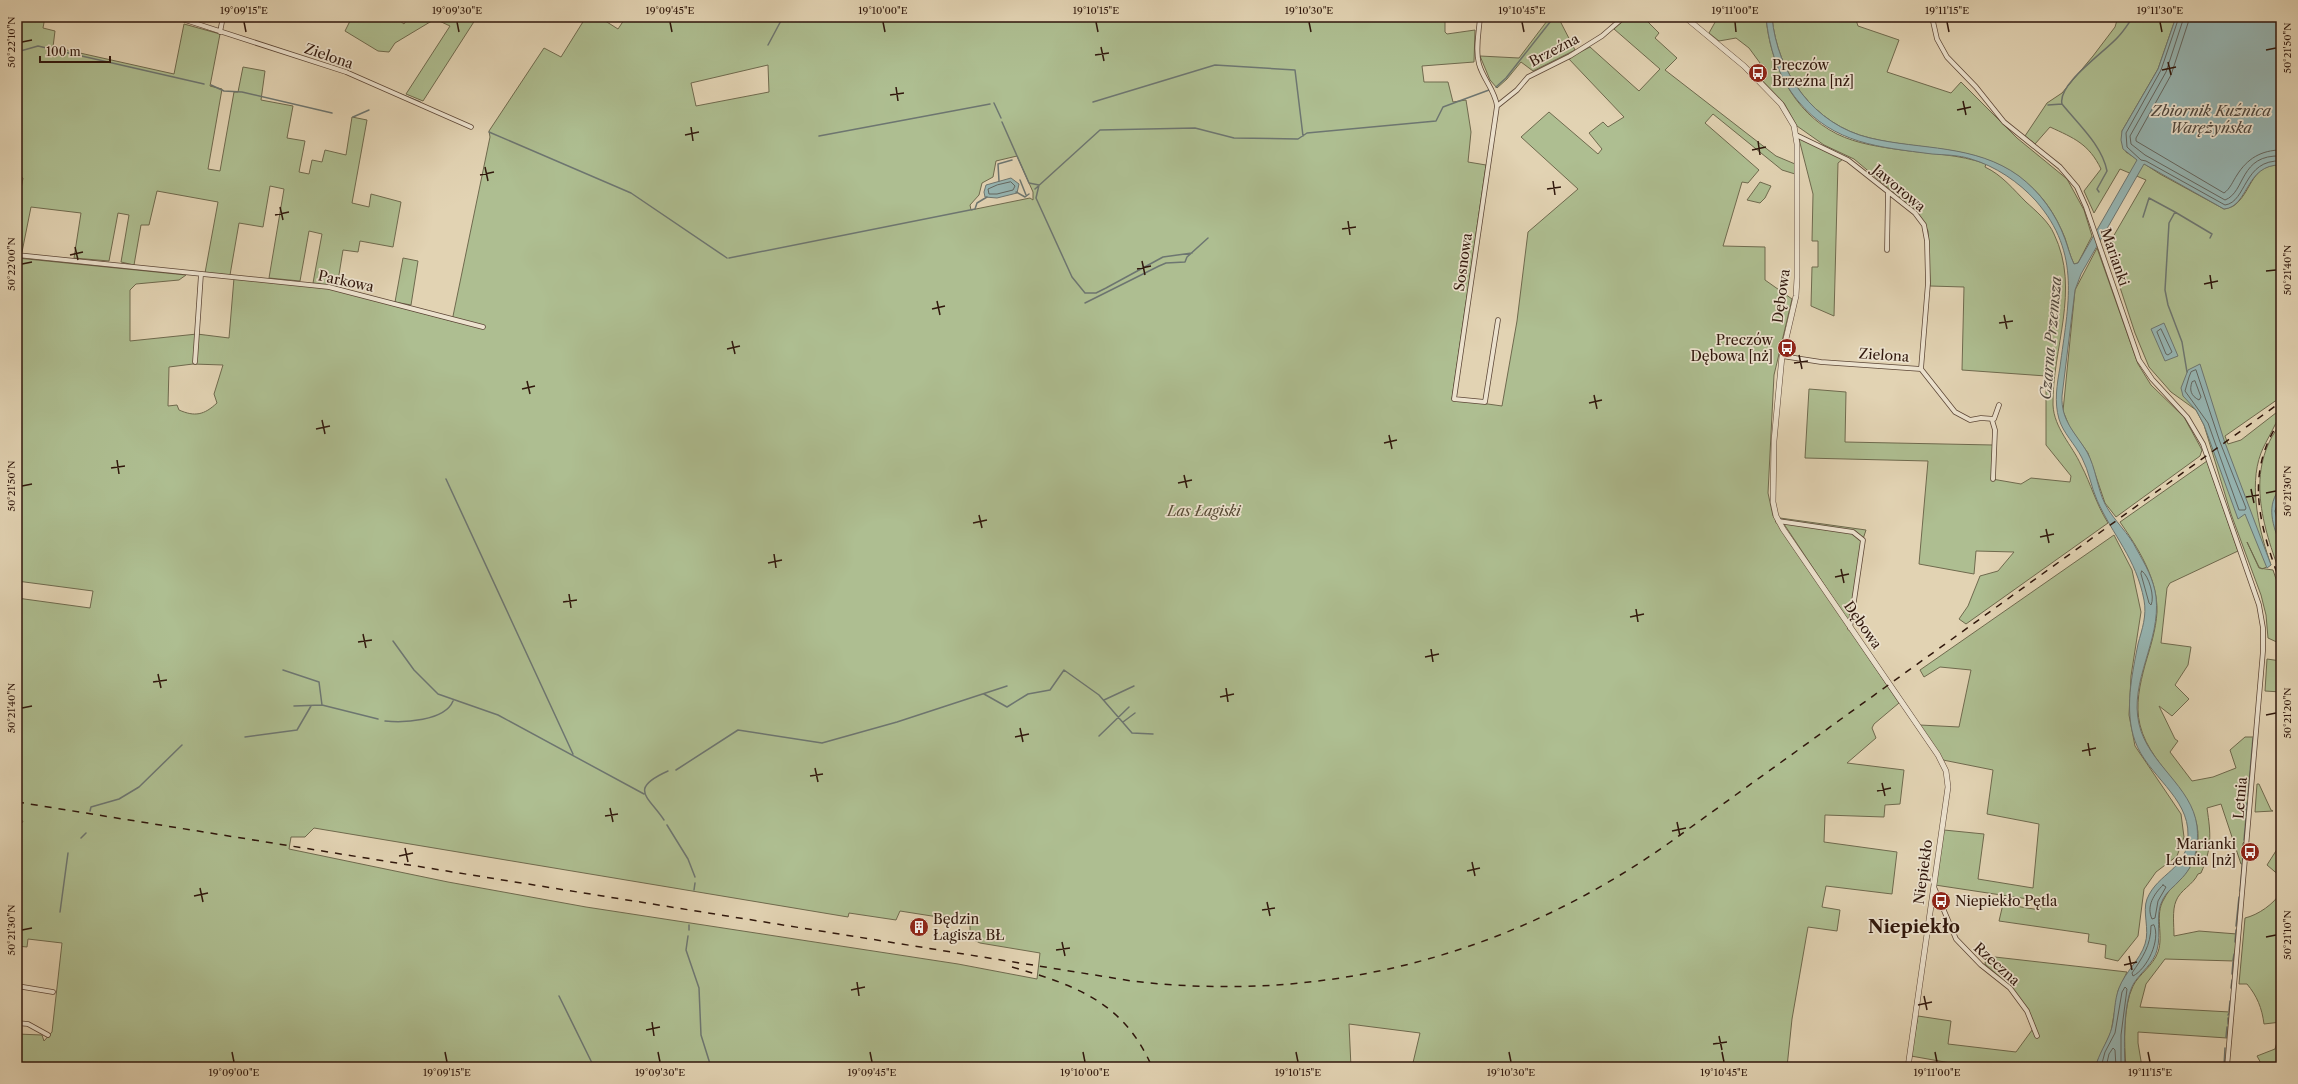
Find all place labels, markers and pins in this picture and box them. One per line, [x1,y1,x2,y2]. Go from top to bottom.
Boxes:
place label: Preczów Brzeźna [nż] [1772,56,1854,90]
bus stop icon: Preczów Brzeźna [nż] [1747,62,1769,84]
place label: Preczów Dębowa [nż] [1691,331,1773,365]
bus stop icon: Preczów Dębowa [nż] [1776,337,1798,359]
place label: Marianki Letnia [nż] [2166,835,2236,869]
bus stop icon: Marianki Letnia [nż] [2239,841,2261,863]
bus stop icon: Niepiekło Pętla [1930,890,1952,912]
place label: Niepiekło Pętla [1955,892,2058,910]
place label: Będzin Łagisza BŁ [933,910,1004,944]
building icon: Będzin Łagisza BŁ [908,916,930,938]

